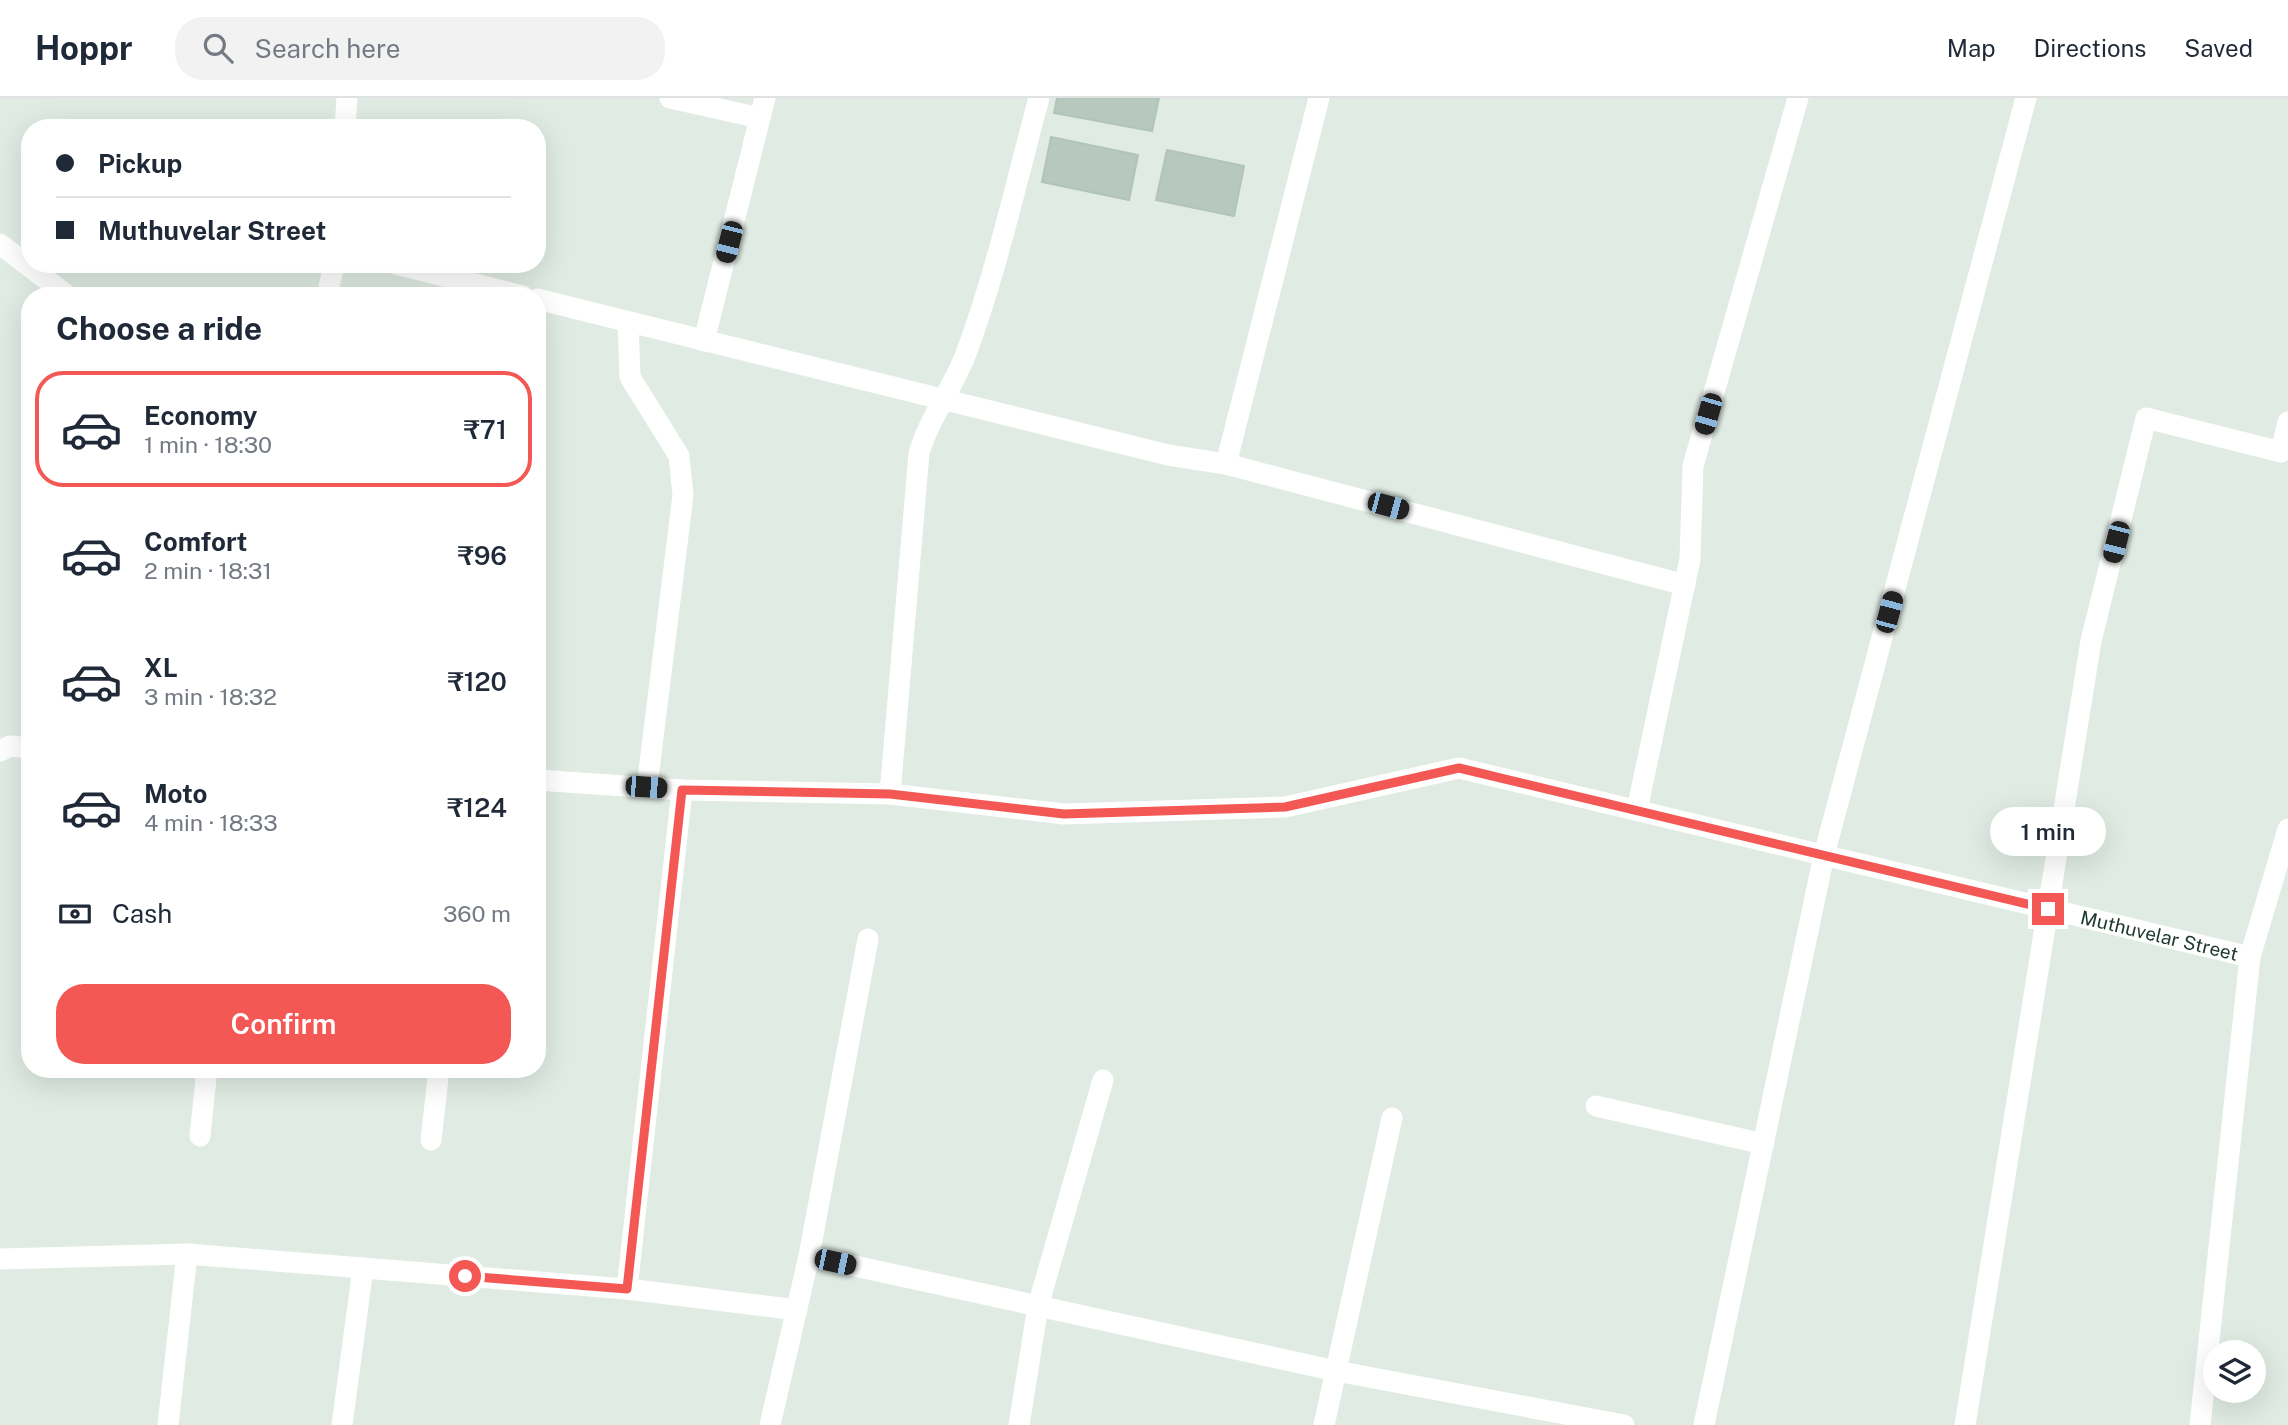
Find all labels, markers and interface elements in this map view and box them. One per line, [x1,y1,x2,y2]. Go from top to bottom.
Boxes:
search box [175,17,665,80]
text: Hoppr [35,29,133,67]
icon: search [199,29,237,67]
text: Search here [255,33,401,64]
text: Map [1947,34,1996,62]
text: Directions [2034,34,2146,62]
text: Saved [2184,34,2253,62]
text: Pickup [98,148,182,179]
text: Muthuvelar Street [98,215,326,246]
car [714,219,745,265]
text: Choose a ride [56,310,262,347]
car [1693,391,1724,437]
icon: car [60,398,123,461]
text: Economy [144,400,257,431]
text: ₹71 [464,414,507,445]
text: 1 min · 18:30 [144,431,272,458]
car [1365,490,1412,522]
car [2101,519,2132,565]
icon: car [60,524,123,587]
text: Comfort [144,526,247,557]
text: ₹96 [458,540,507,571]
text: 2 min · 18:31 [144,557,272,584]
car [1874,589,1905,635]
icon: car [60,650,123,713]
text: XL [144,652,178,683]
text: ₹120 [448,666,507,697]
text: 3 min · 18:32 [144,683,277,710]
car [625,775,668,799]
icon: car [60,776,123,839]
text: Moto [144,778,207,809]
text: ₹124 [447,792,507,823]
callout: 1 min [1990,808,2106,856]
text: 4 min · 18:33 [144,809,278,836]
text: 1 min [2021,818,2075,845]
route end [2032,893,2064,925]
icon: cash [56,895,94,933]
text: Cash [112,898,172,929]
text: 360 m [443,900,511,927]
street label: Muthuvelar Street [2078,906,2240,965]
button: Confirm [56,984,511,1064]
car [813,1247,858,1277]
route start [449,1260,481,1292]
map controls [2203,1340,2266,1403]
button: layers [2203,1340,2266,1403]

